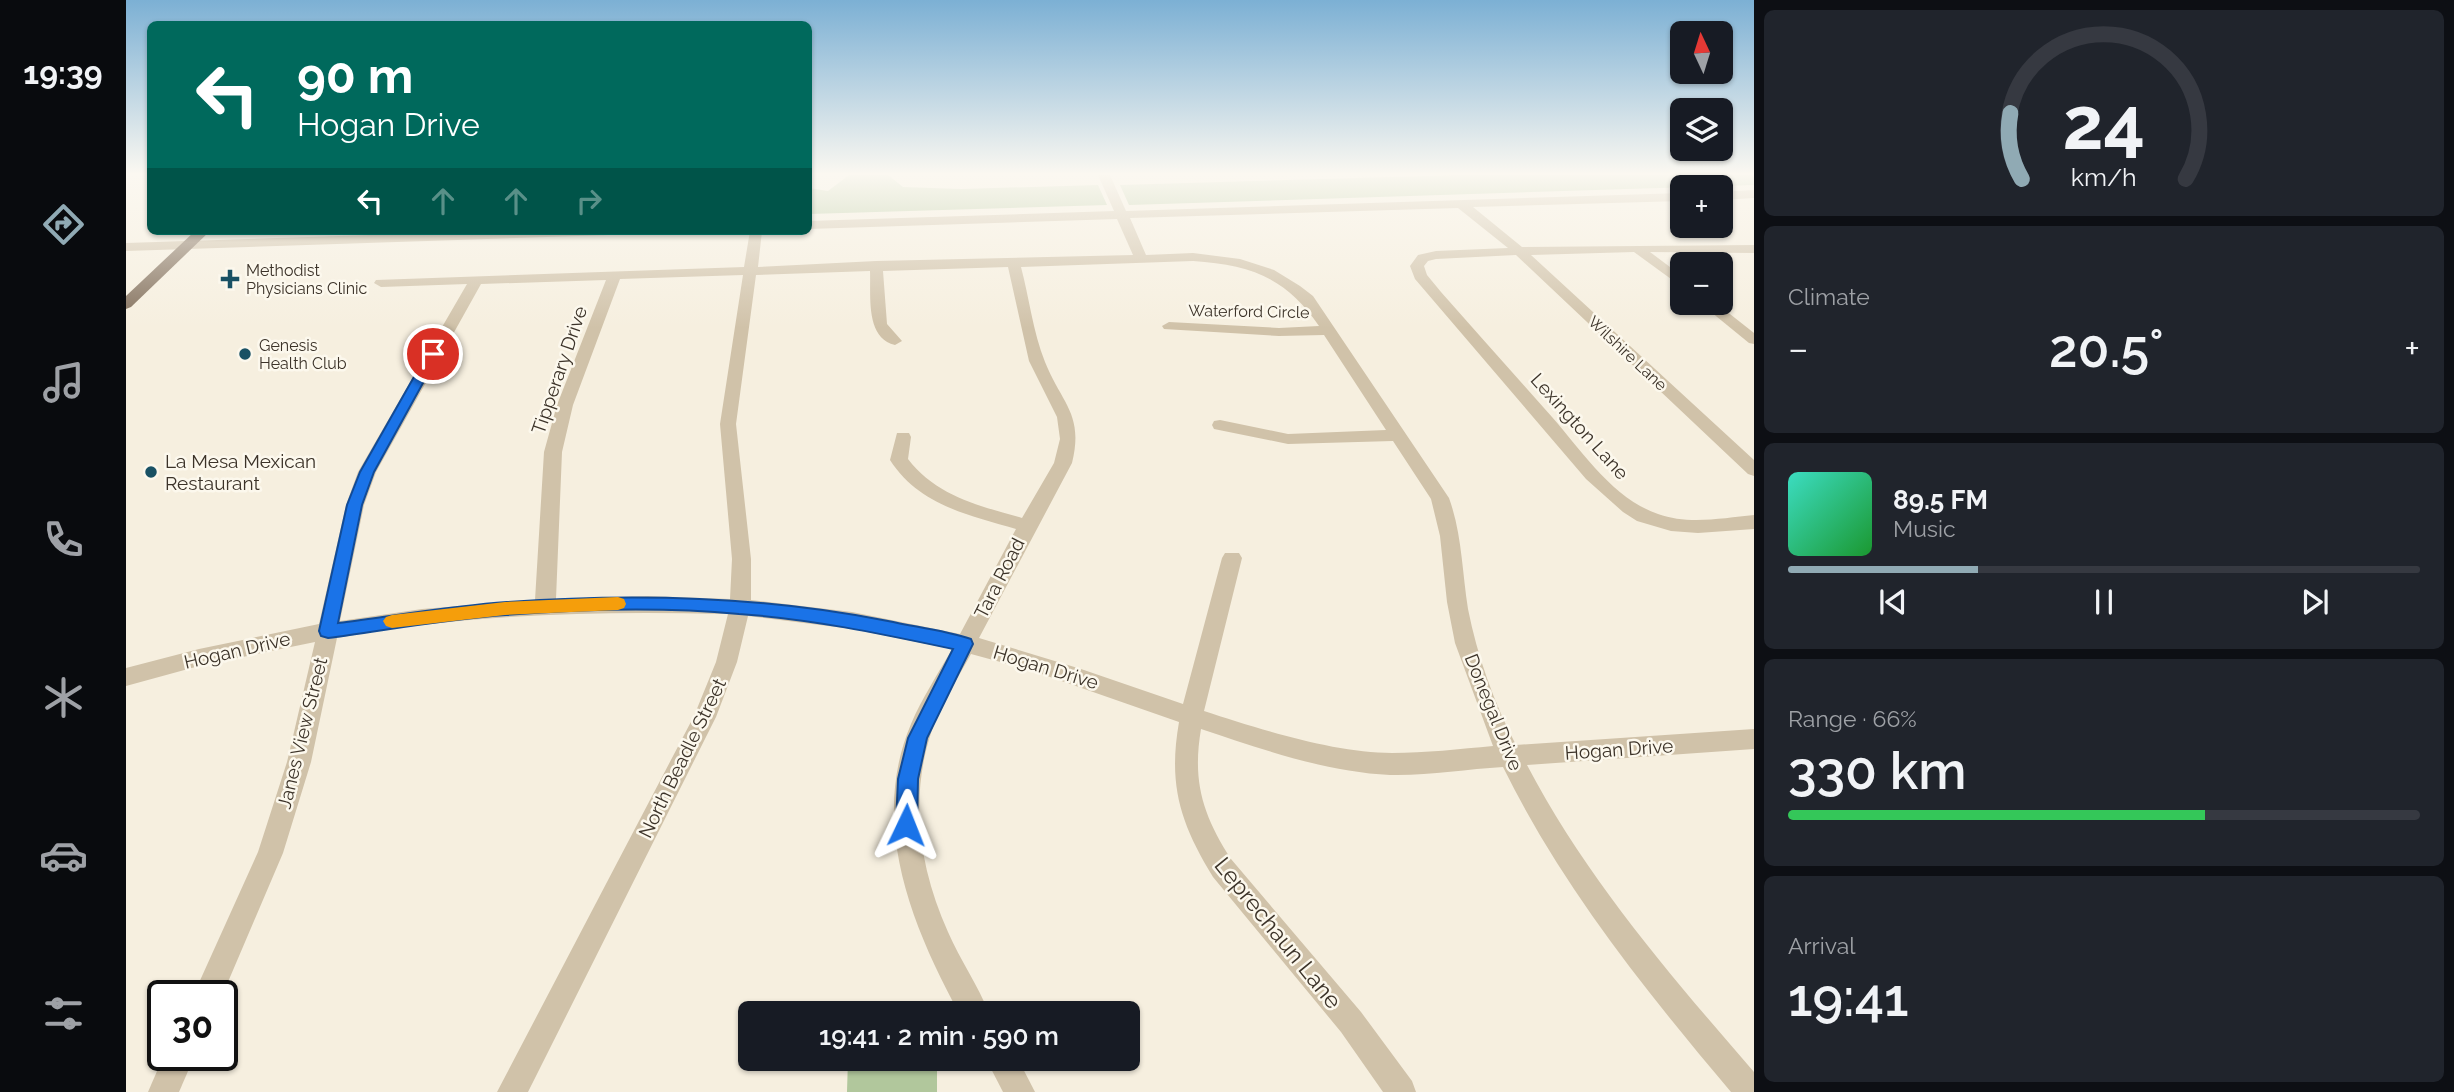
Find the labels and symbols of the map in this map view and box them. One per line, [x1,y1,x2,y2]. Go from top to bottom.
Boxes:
north arrow [1670,21,1732,84]
place label: Methodist Physicians Clinic [246,261,368,298]
marker: Methodist Physicians Clinic [220,269,240,289]
street label: Waterford Circle [1188,301,1310,322]
street label: Tipperary Drive [527,303,591,437]
street label: Wilshire Lane [1584,312,1671,395]
pin [403,324,463,384]
place label: Genesis Health Club [259,336,347,373]
marker: Genesis Health Club [237,346,253,362]
street label: Lexington Lane [1527,368,1633,484]
place label: La Mesa Mexican Restaurant [165,450,316,494]
marker: La Mesa Mexican Restaurant [143,464,159,480]
street label: Tara Road [969,534,1029,622]
street label: Hogan Drive [182,627,292,673]
street label: Hogan Drive [991,641,1101,693]
street label: Donegal Drive [1461,650,1527,774]
street label: Janes View Street [273,654,332,811]
street label: North Beadle Street [634,674,730,841]
street label: Hogan Drive [1564,734,1674,764]
position arrow [869,788,943,862]
street label: Leprechaun Lane [1209,852,1348,1014]
speed limit sign: 30 [147,980,238,1071]

